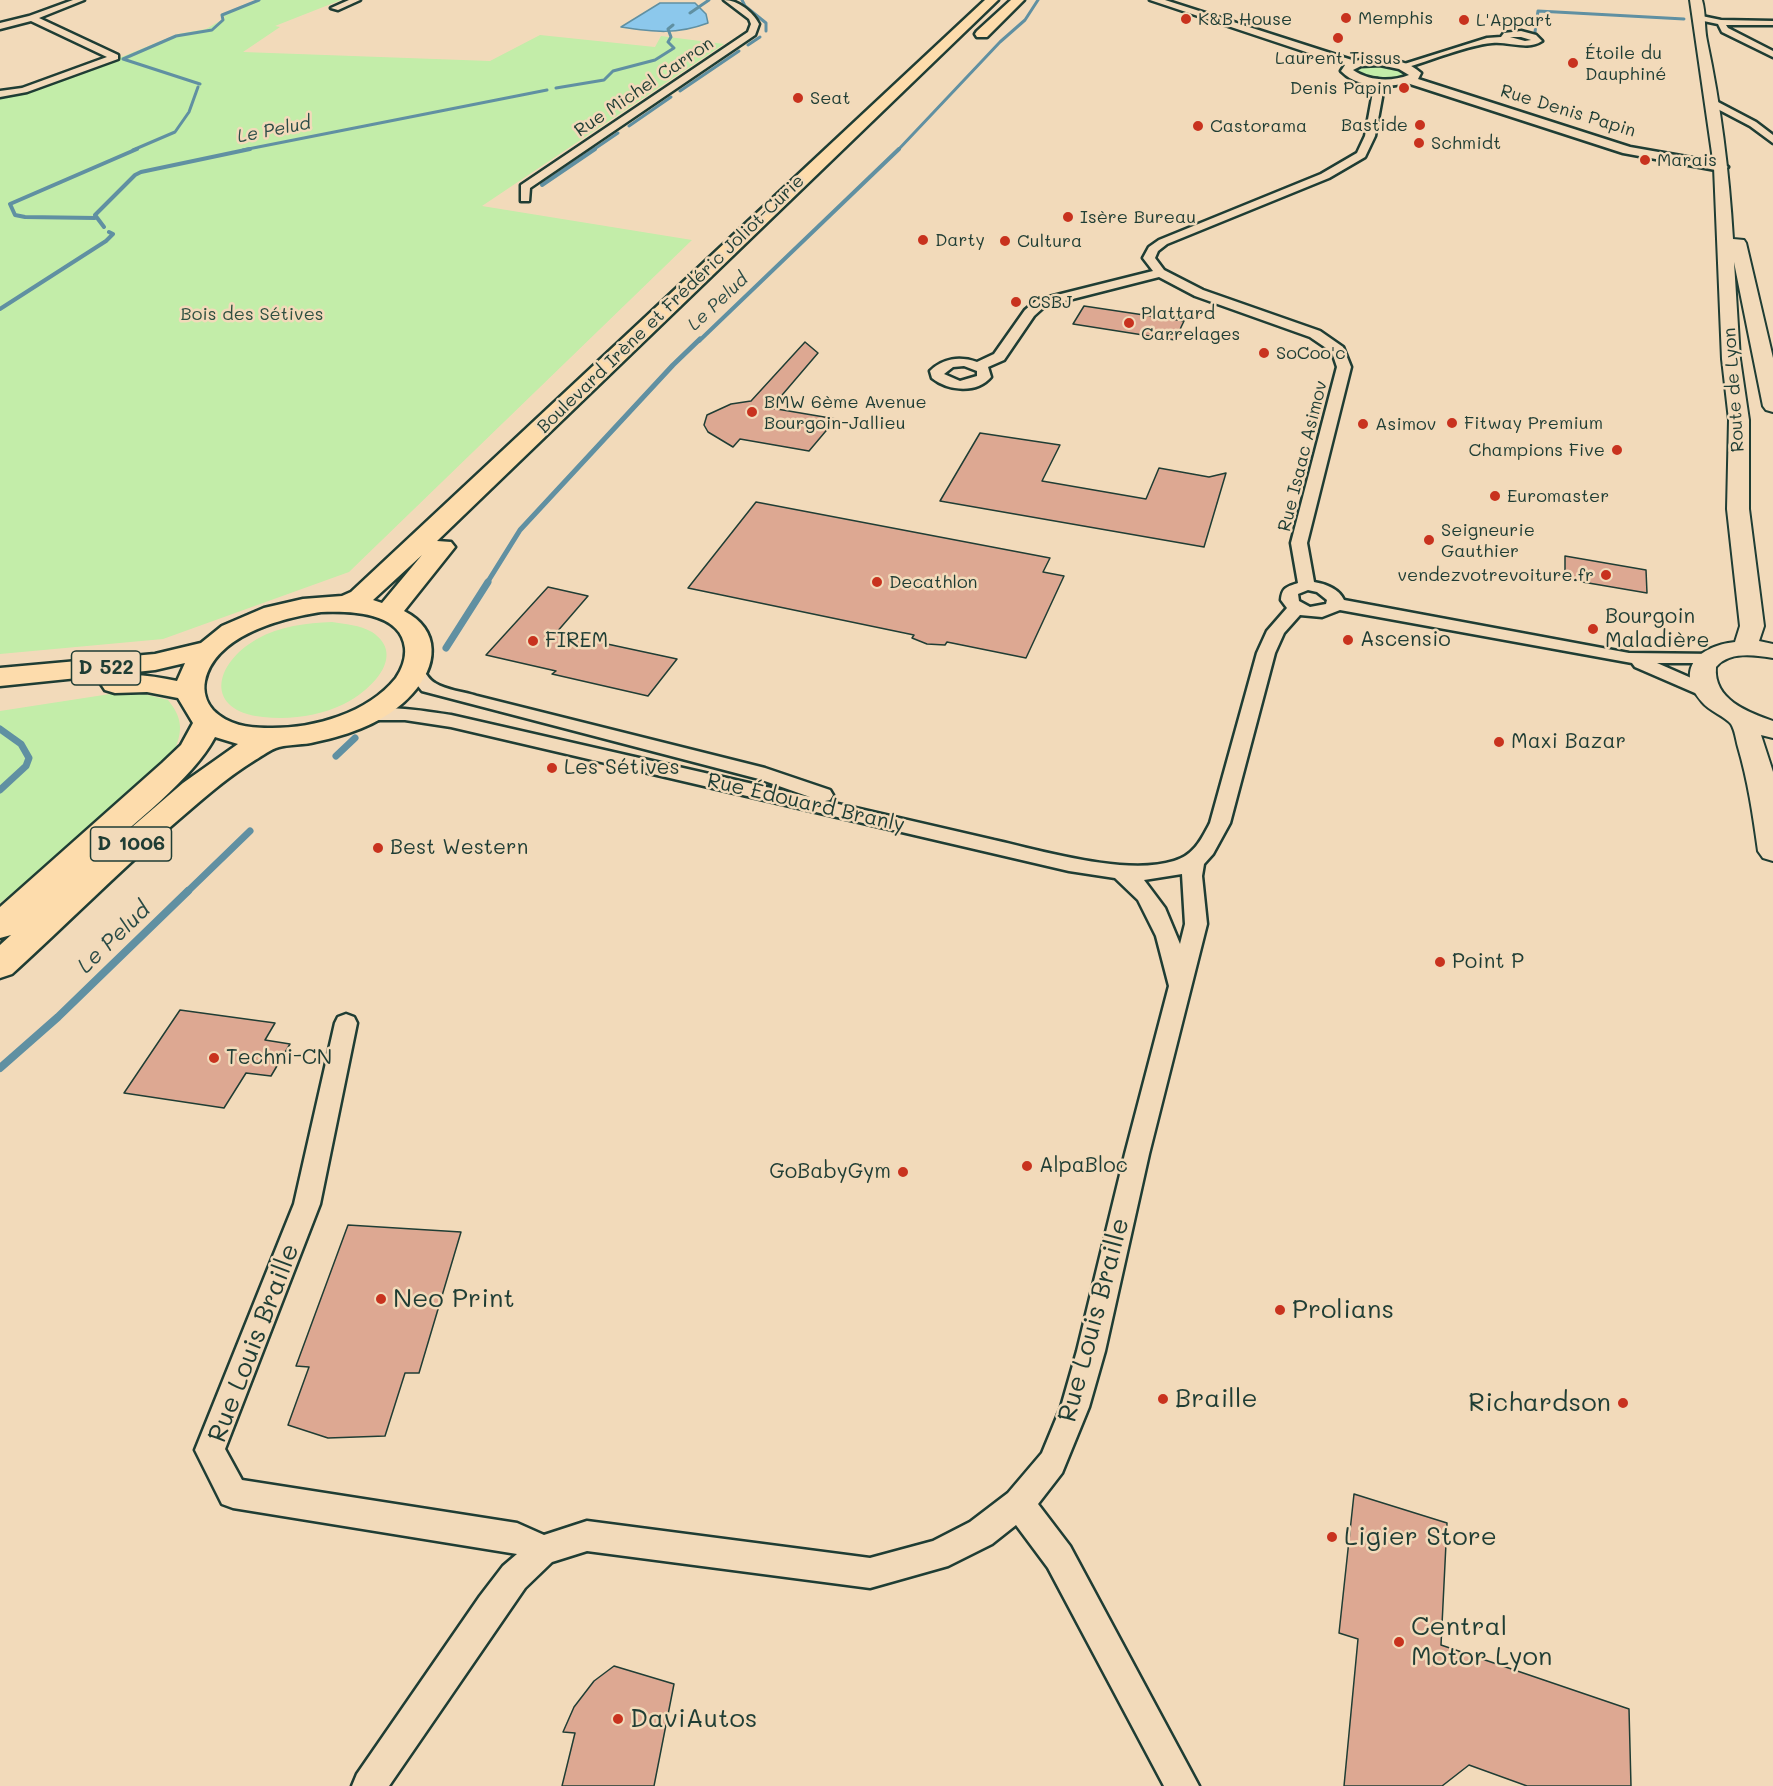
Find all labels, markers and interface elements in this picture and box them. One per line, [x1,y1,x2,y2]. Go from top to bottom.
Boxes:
place label: Memphis [1358,7,1433,29]
place label: K&B House [1198,8,1292,30]
place label: L'Appart [1476,9,1552,31]
marker: Memphis [1339,11,1353,25]
marker: K&B House [1179,12,1193,26]
marker: L'Appart [1457,13,1471,27]
marker: Laurent Tissus [1331,31,1345,45]
street label: Rue Michel Carron [570,32,718,142]
place label: Étoile du Dauphiné [1585,42,1666,84]
place label: Laurent Tissus [1275,47,1401,69]
marker: Étoile du Dauphiné [1566,56,1580,70]
place label: Denis Papin [1290,77,1392,99]
street label: Rue Denis Papin [1498,80,1638,142]
marker: Denis Papin [1397,81,1411,95]
place label: Seat [810,87,850,109]
marker: Seat [791,91,805,105]
water label: Le Pelud [235,112,313,148]
place label: Bastide [1341,114,1408,136]
place label: Castorama [1210,115,1307,137]
marker: Bastide [1413,118,1427,132]
marker: Castorama [1191,119,1205,133]
place label: Schmidt [1431,132,1501,154]
marker: Schmidt [1412,136,1426,150]
place label: Marais [1657,149,1717,171]
marker: Marais [1638,153,1652,167]
street label: Boulevard Irène et Frédéric Joliot-Curie [533,170,809,438]
place label: Isère Bureau [1080,206,1196,228]
marker: Isère Bureau [1061,210,1075,224]
place label: Darty [935,229,985,251]
place label: Cultura [1017,230,1082,252]
marker: Darty [916,233,930,247]
marker: Cultura [998,234,1012,248]
water label: Le Pelud [683,269,753,335]
place label: CSBJ [1028,291,1072,313]
marker: CSBJ [1009,295,1023,309]
place label: Plattard Carrelages [1141,302,1240,344]
park label: Bois des Sétives [180,303,324,325]
marker: Plattard Carrelages [1122,316,1136,330]
street label: Route de Lyon [1719,327,1749,453]
place label: SoCoo'c [1276,342,1346,364]
marker: SoCoo'c [1257,346,1271,360]
street label: Rue Isaac Asimov [1274,378,1332,534]
place label: BMW 6ème Avenue Bourgoin-Jallieu [764,391,927,434]
marker: BMW 6ème Avenue Bourgoin-Jallieu [745,405,759,419]
place label: Fitway Premium [1464,412,1603,434]
place label: Asimov [1375,413,1436,435]
marker: Fitway Premium [1445,416,1459,430]
marker: Asimov [1356,417,1370,431]
place label: Champions Five [1468,439,1605,461]
marker: Champions Five [1610,443,1624,457]
place label: Euromaster [1507,485,1609,507]
marker: Euromaster [1488,489,1502,503]
place label: Seigneurie Gauthier [1441,519,1535,562]
marker: Seigneurie Gauthier [1422,533,1436,547]
place label: vendezvotrevoiture.fr [1397,564,1594,586]
marker: vendezvotrevoiture.fr [1599,568,1613,582]
place label: Decathlon [889,571,978,593]
marker: Decathlon [870,575,884,589]
place label: Bourgoin Maladière [1605,604,1709,654]
marker: Bourgoin Maladière [1586,622,1600,636]
place label: Ascensio [1360,627,1451,653]
place label: FIREM [545,628,608,654]
marker: Ascensio [1341,633,1355,647]
marker: FIREM [526,634,540,648]
road number: D 522 [72,651,140,685]
place label: Maxi Bazar [1511,729,1626,755]
marker: Maxi Bazar [1492,735,1506,749]
place label: Les Sétives [564,755,680,781]
marker: Les Sétives [545,761,559,775]
street label: Rue Édouard Branly [705,768,907,838]
road number: D 1006 [90,827,172,861]
place label: Best Western [390,835,528,861]
marker: Best Western [371,841,385,855]
water label: Le Pelud [72,897,156,979]
place label: Point P [1452,949,1524,975]
marker: Point P [1433,955,1447,969]
place label: Techni-CN [226,1045,332,1071]
marker: Techni-CN [207,1051,221,1065]
place label: AlpaBloc [1039,1153,1128,1179]
place label: GoBabyGym [769,1159,891,1185]
marker: AlpaBloc [1020,1159,1034,1173]
marker: GoBabyGym [896,1165,910,1179]
street label: Rue Louis Braille [1052,1215,1136,1425]
street label: Rue Louis Braille [202,1239,306,1447]
place label: Neo Print [393,1283,515,1315]
marker: Neo Print [374,1292,388,1306]
place label: Prolians [1292,1294,1394,1326]
marker: Prolians [1273,1303,1287,1317]
place label: Braille [1175,1383,1257,1415]
place label: Richardson [1468,1387,1611,1419]
marker: Braille [1156,1392,1170,1406]
marker: Richardson [1616,1396,1630,1410]
place label: Ligier Store [1344,1521,1497,1553]
marker: Ligier Store [1325,1530,1339,1544]
place label: Central Motor Lyon [1411,1611,1552,1672]
marker: Central Motor Lyon [1392,1635,1406,1649]
place label: DaviAutos [630,1703,757,1735]
marker: DaviAutos [611,1712,625,1726]

